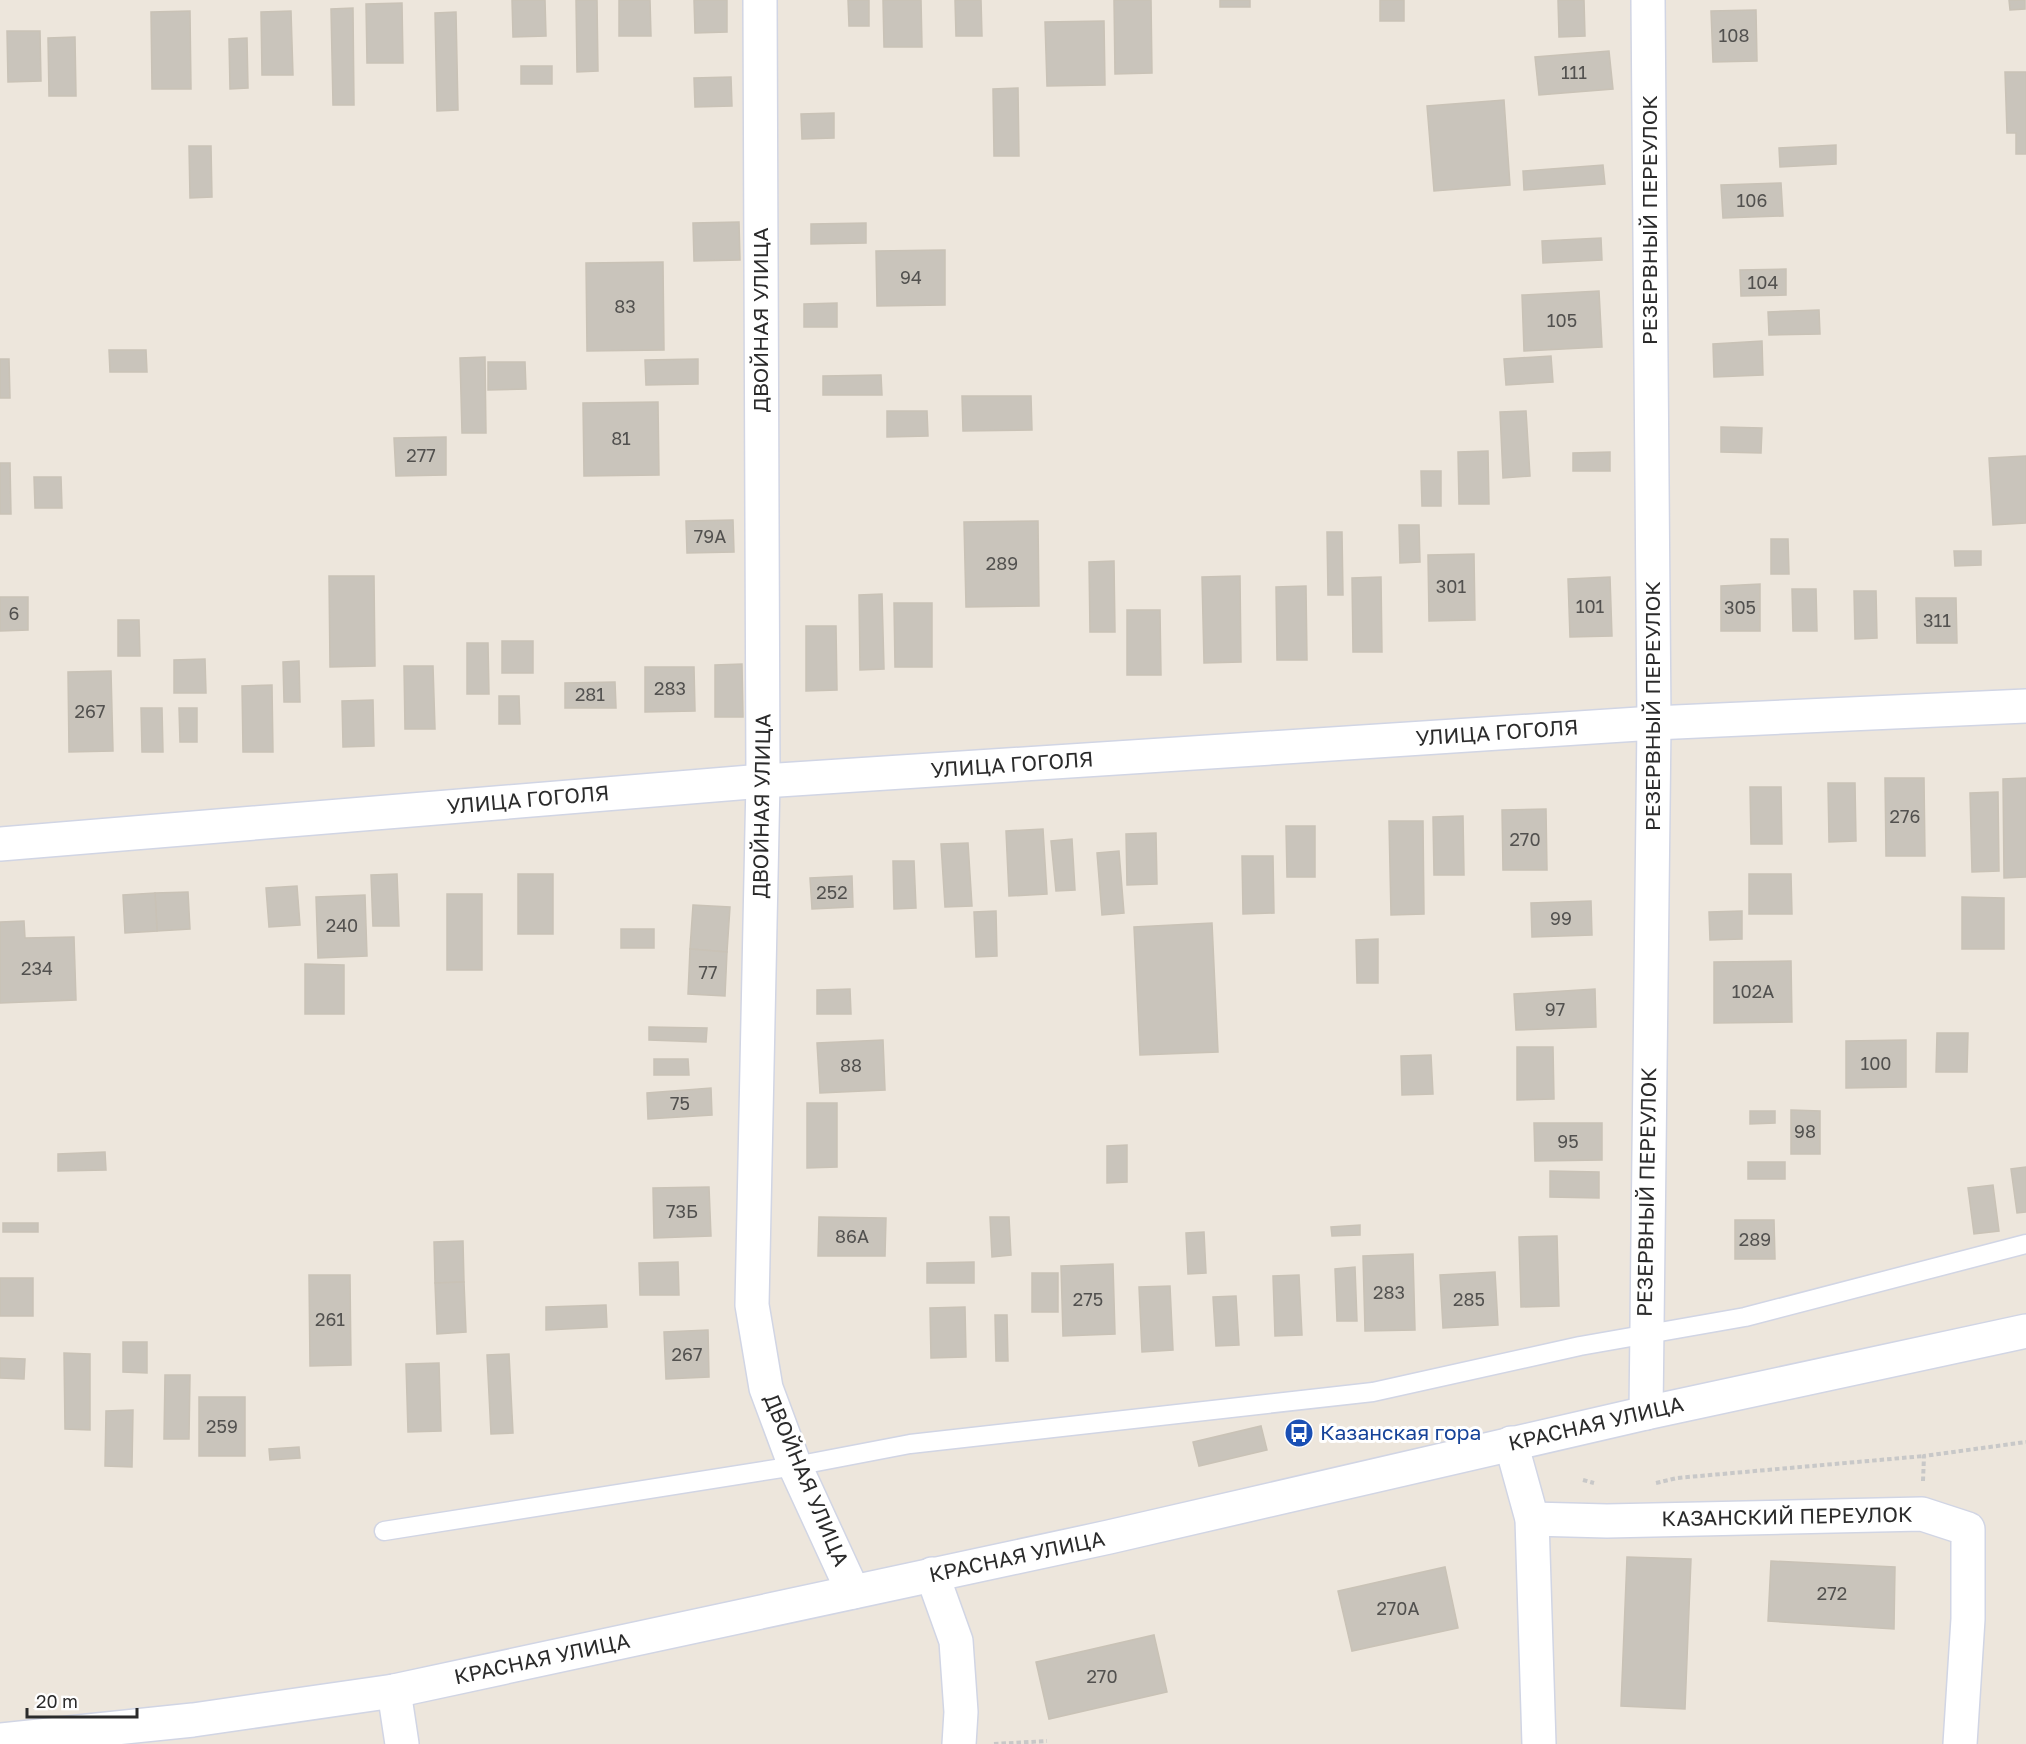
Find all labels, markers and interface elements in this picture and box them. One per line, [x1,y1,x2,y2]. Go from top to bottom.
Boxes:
house number: 108 [1719,24,1749,46]
house number: 111 [1561,61,1587,83]
street label: РЕЗЕРВНЫЙ ПЕРЕУЛОК [1636,95,1662,345]
house number: 106 [1737,189,1767,211]
street label: ДВОЙНАЯ УЛИЦА [747,228,773,412]
house number: 94 [900,266,922,288]
house number: 104 [1748,271,1778,293]
house number: 83 [614,295,636,317]
house number: 105 [1547,309,1577,331]
house number: 81 [611,427,631,449]
house number: 277 [406,444,436,466]
house number: 79А [694,525,726,547]
house number: 289 [986,552,1018,574]
house number: 301 [1436,575,1466,597]
street label: РЕЗЕРВНЫЙ ПЕРЕУЛОК [1639,581,1665,831]
house number: 101 [1576,595,1605,617]
house number: 305 [1724,596,1756,618]
house number: 6 [9,602,19,624]
house number: 311 [1923,609,1951,631]
house number: 283 [654,677,686,699]
house number: 281 [575,683,605,705]
house number: 267 [75,700,105,722]
street label: ДВОЙНАЯ УЛИЦА [746,713,776,899]
street label: УЛИЦА ГОГОЛЯ [1415,713,1579,751]
street label: УЛИЦА ГОГОЛЯ [930,745,1094,783]
street label: УЛИЦА ГОГОЛЯ [446,779,610,819]
house number: 276 [1890,805,1920,827]
house number: 270 [1509,828,1541,850]
house number: 252 [816,881,848,903]
house number: 99 [1550,907,1572,929]
house number: 240 [326,914,358,936]
house number: 234 [21,957,53,979]
house number: 77 [698,961,718,983]
house number: 102А [1732,980,1774,1002]
house number: 97 [1545,998,1565,1020]
house number: 100 [1860,1052,1892,1074]
house number: 88 [840,1054,862,1076]
street label: РЕЗЕРВНЫЙ ПЕРЕУЛОК [1631,1067,1661,1317]
house number: 75 [670,1092,690,1114]
house number: 98 [1794,1120,1816,1142]
house number: 95 [1557,1130,1579,1152]
house number: 73Б [666,1200,698,1222]
house number: 86А [835,1225,869,1247]
house number: 289 [1739,1228,1771,1250]
house number: 283 [1373,1281,1405,1303]
house number: 275 [1073,1288,1103,1310]
house number: 285 [1453,1288,1485,1310]
house number: 261 [315,1308,345,1330]
house number: 267 [672,1343,702,1365]
street label: ДВОЙНАЯ УЛИЦА [759,1389,855,1570]
street label: КРАСНАЯ УЛИЦА [1506,1390,1686,1456]
house number: 259 [206,1415,238,1437]
bus stop icon: Казанская гора [1283,1417,1315,1449]
place label: Казанская гора [1320,1419,1481,1445]
street label: КАЗАНСКИЙ ПЕРЕУЛОК [1661,1501,1913,1531]
street label: КРАСНАЯ УЛИЦА [927,1525,1107,1587]
house number: 272 [1817,1582,1847,1604]
house number: 270А [1376,1597,1420,1619]
street label: КРАСНАЯ УЛИЦА [452,1627,632,1689]
house number: 270 [1086,1665,1118,1687]
scale bar [27,1681,136,1719]
text: 20 m [36,1690,78,1712]

